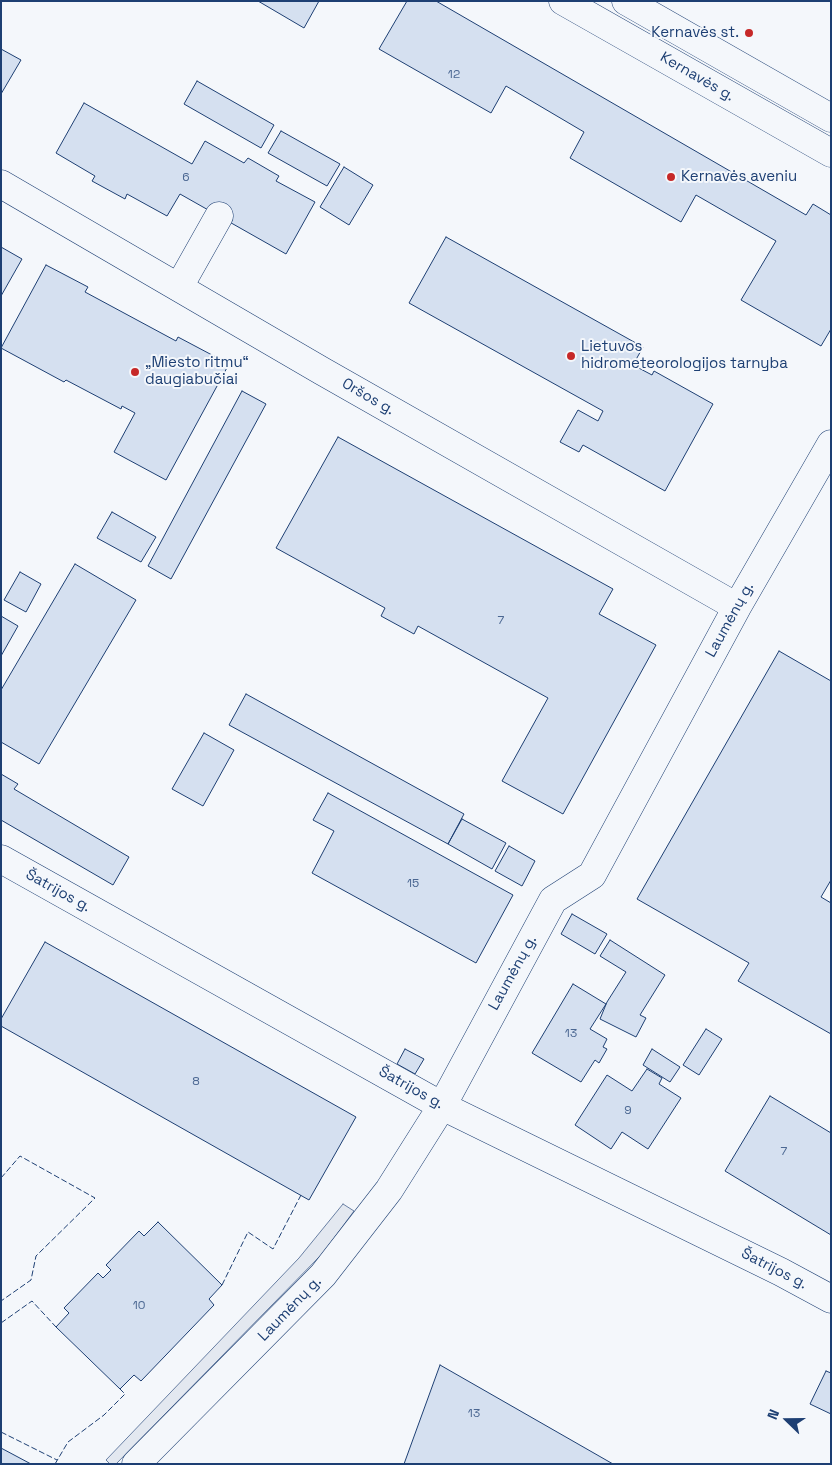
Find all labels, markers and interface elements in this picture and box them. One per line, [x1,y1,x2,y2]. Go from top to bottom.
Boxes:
place label: Kernavės st. [651,24,739,42]
marker: Kernavės st. [743,27,755,39]
street label: Kernavės g. [657,49,737,105]
house number: 12 [448,68,460,82]
place label: Kernavės aveniu [681,168,797,186]
house number: 6 [182,171,190,185]
marker: Kernavės aveniu [665,171,677,183]
place label: Lietuvos hidrometeorologijos tarnyba [581,338,788,373]
marker: Lietuvos hidrometeorologijos tarnyba [565,350,577,362]
place label: „Miesto ritmu“ daugiabučiai [145,354,249,389]
marker: „Miesto ritmu“ daugiabučiai [129,366,141,378]
street label: Oršos g. [338,375,398,419]
street label: Laumėnų g. [702,579,758,661]
house number: 7 [498,614,504,628]
street label: Šatrijos g. [22,866,94,916]
house number: 15 [407,877,419,891]
street label: Laumėnų g. [485,932,541,1014]
house number: 13 [565,1027,577,1041]
street label: Šatrijos g. [375,1063,447,1113]
house number: 8 [192,1075,200,1089]
house number: 9 [624,1104,632,1118]
house number: 7 [781,1145,787,1159]
street label: Šatrijos g. [738,1245,810,1293]
street label: Laumėnų g. [255,1273,325,1345]
house number: 10 [133,1299,145,1313]
north arrow [762,1395,812,1445]
house number: 13 [468,1407,480,1421]
text: N [763,1407,783,1422]

